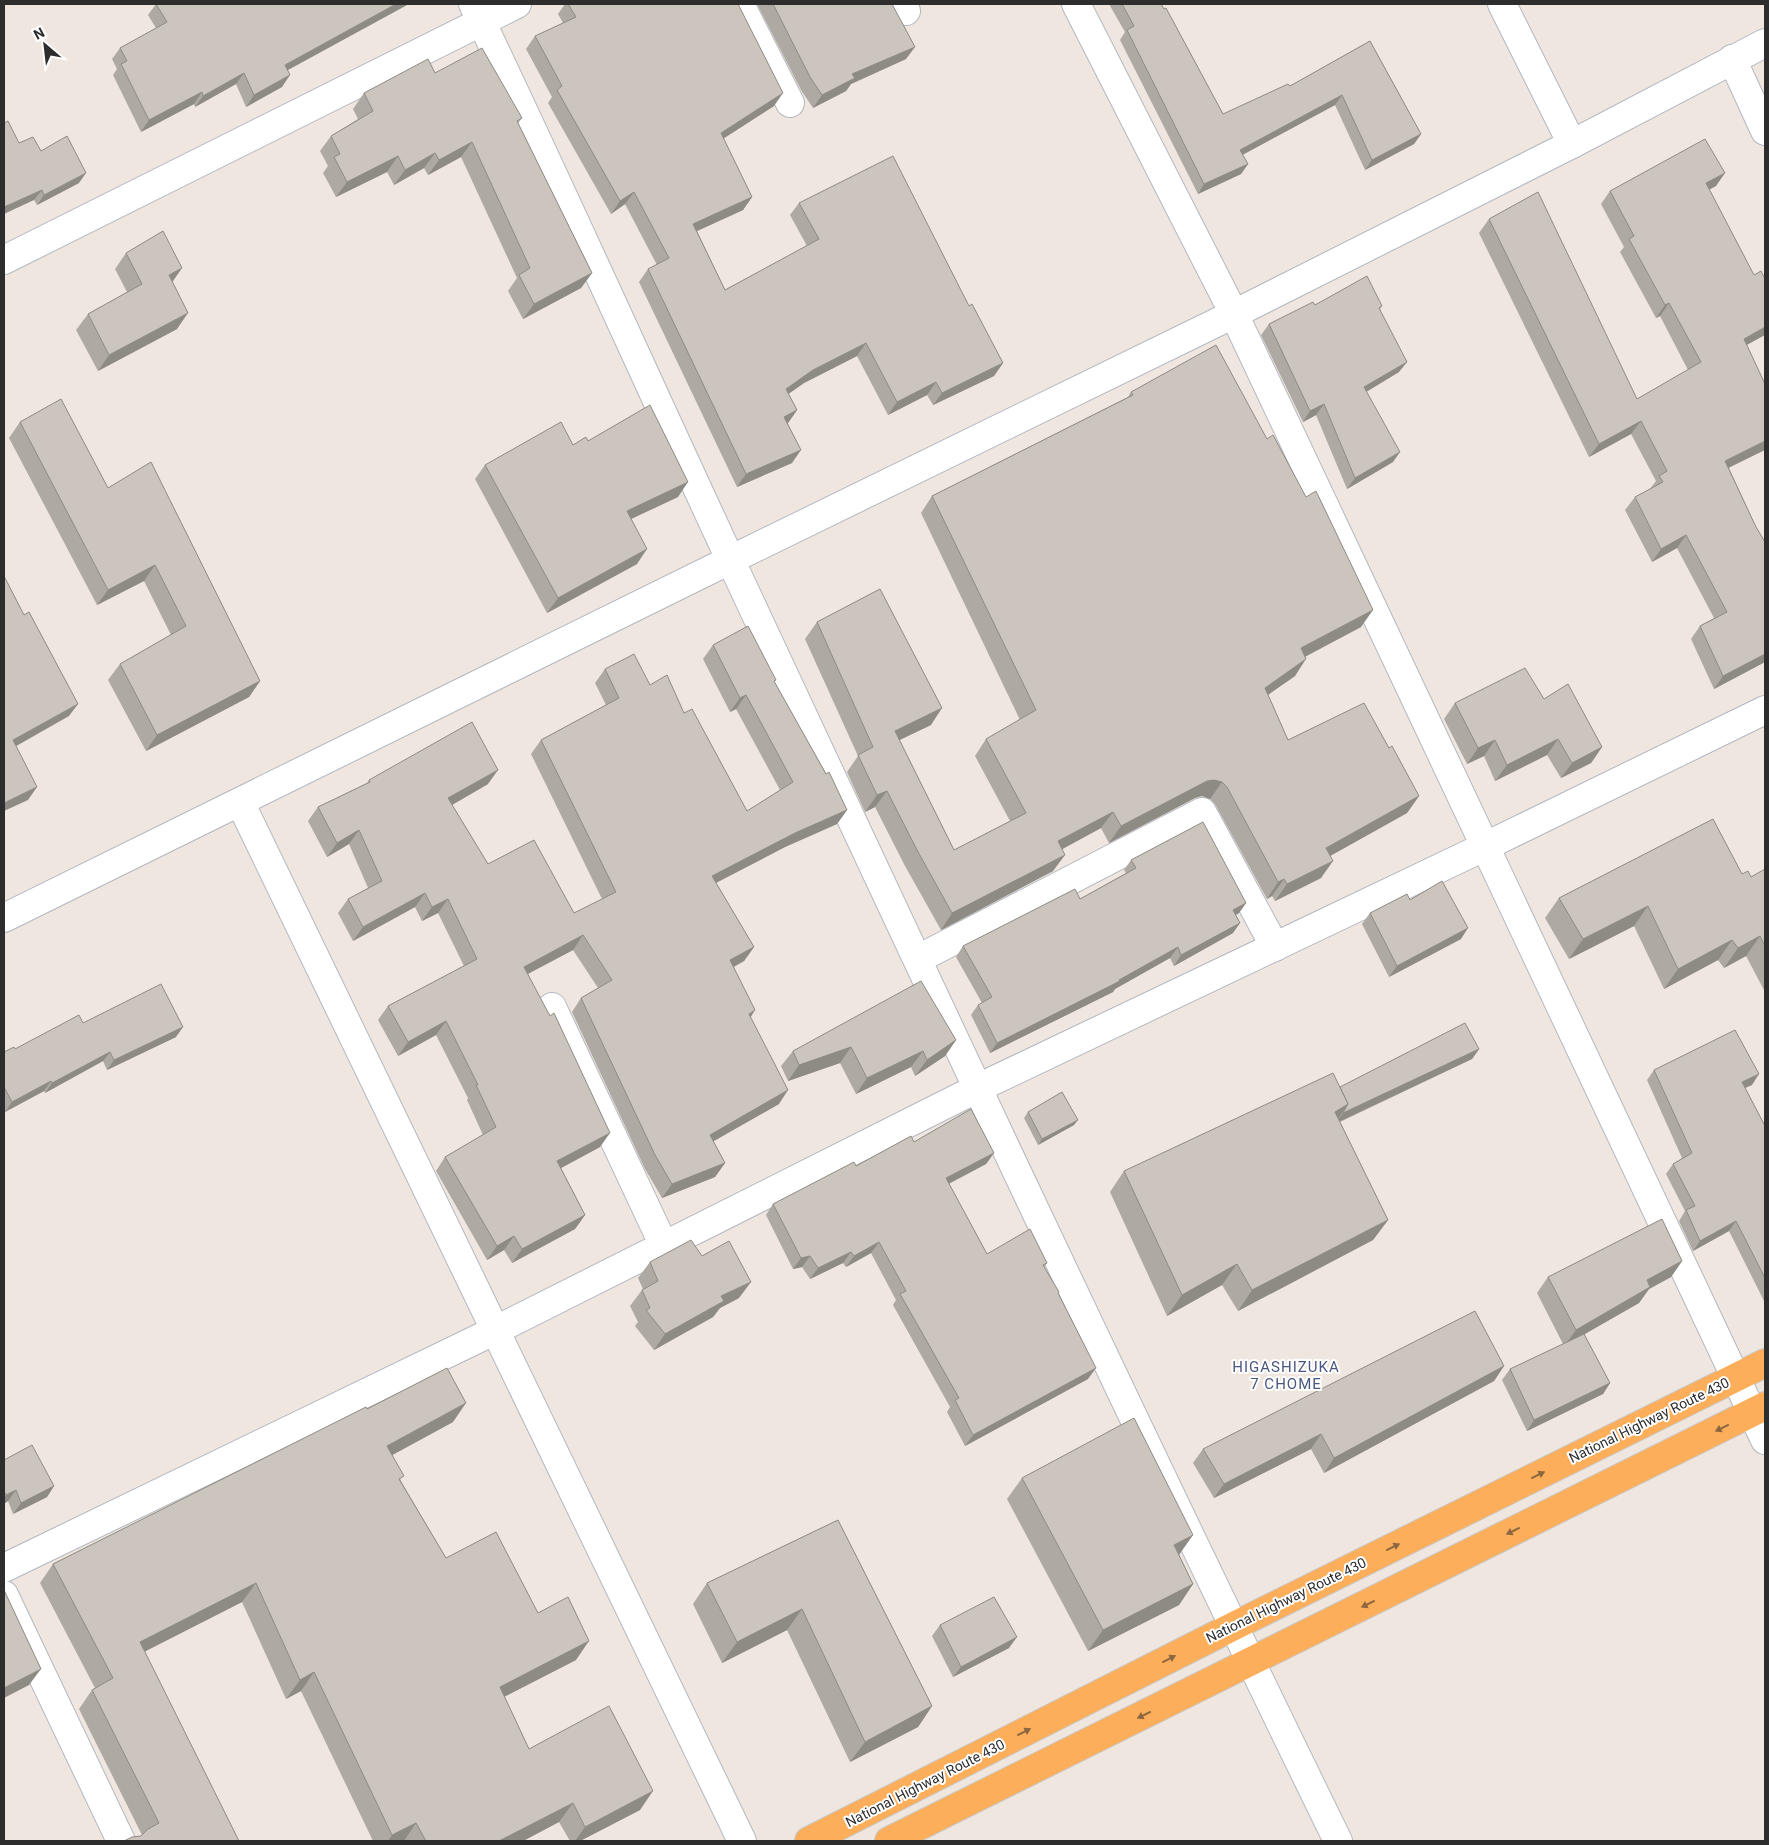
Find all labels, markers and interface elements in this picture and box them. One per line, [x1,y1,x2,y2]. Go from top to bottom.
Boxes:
north arrow [20,20,70,70]
text: N [31,24,47,43]
district label: HIGASHIZUKA 7 CHOME [1232,1358,1340,1393]
street label: National Highway Route 430 [1566,1374,1732,1466]
one-way arrow [1714,1424,1729,1432]
one-way arrow [1531,1471,1546,1479]
one-way arrow [1506,1528,1520,1536]
one-way arrow [1386,1543,1400,1551]
street label: National Highway Route 430 [1203,1554,1369,1646]
one-way arrow [1361,1600,1375,1608]
one-way arrow [1162,1655,1176,1663]
one-way arrow [1137,1711,1151,1719]
one-way arrow [1017,1728,1031,1736]
street label: National Highway Route 430 [843,1736,1007,1830]

